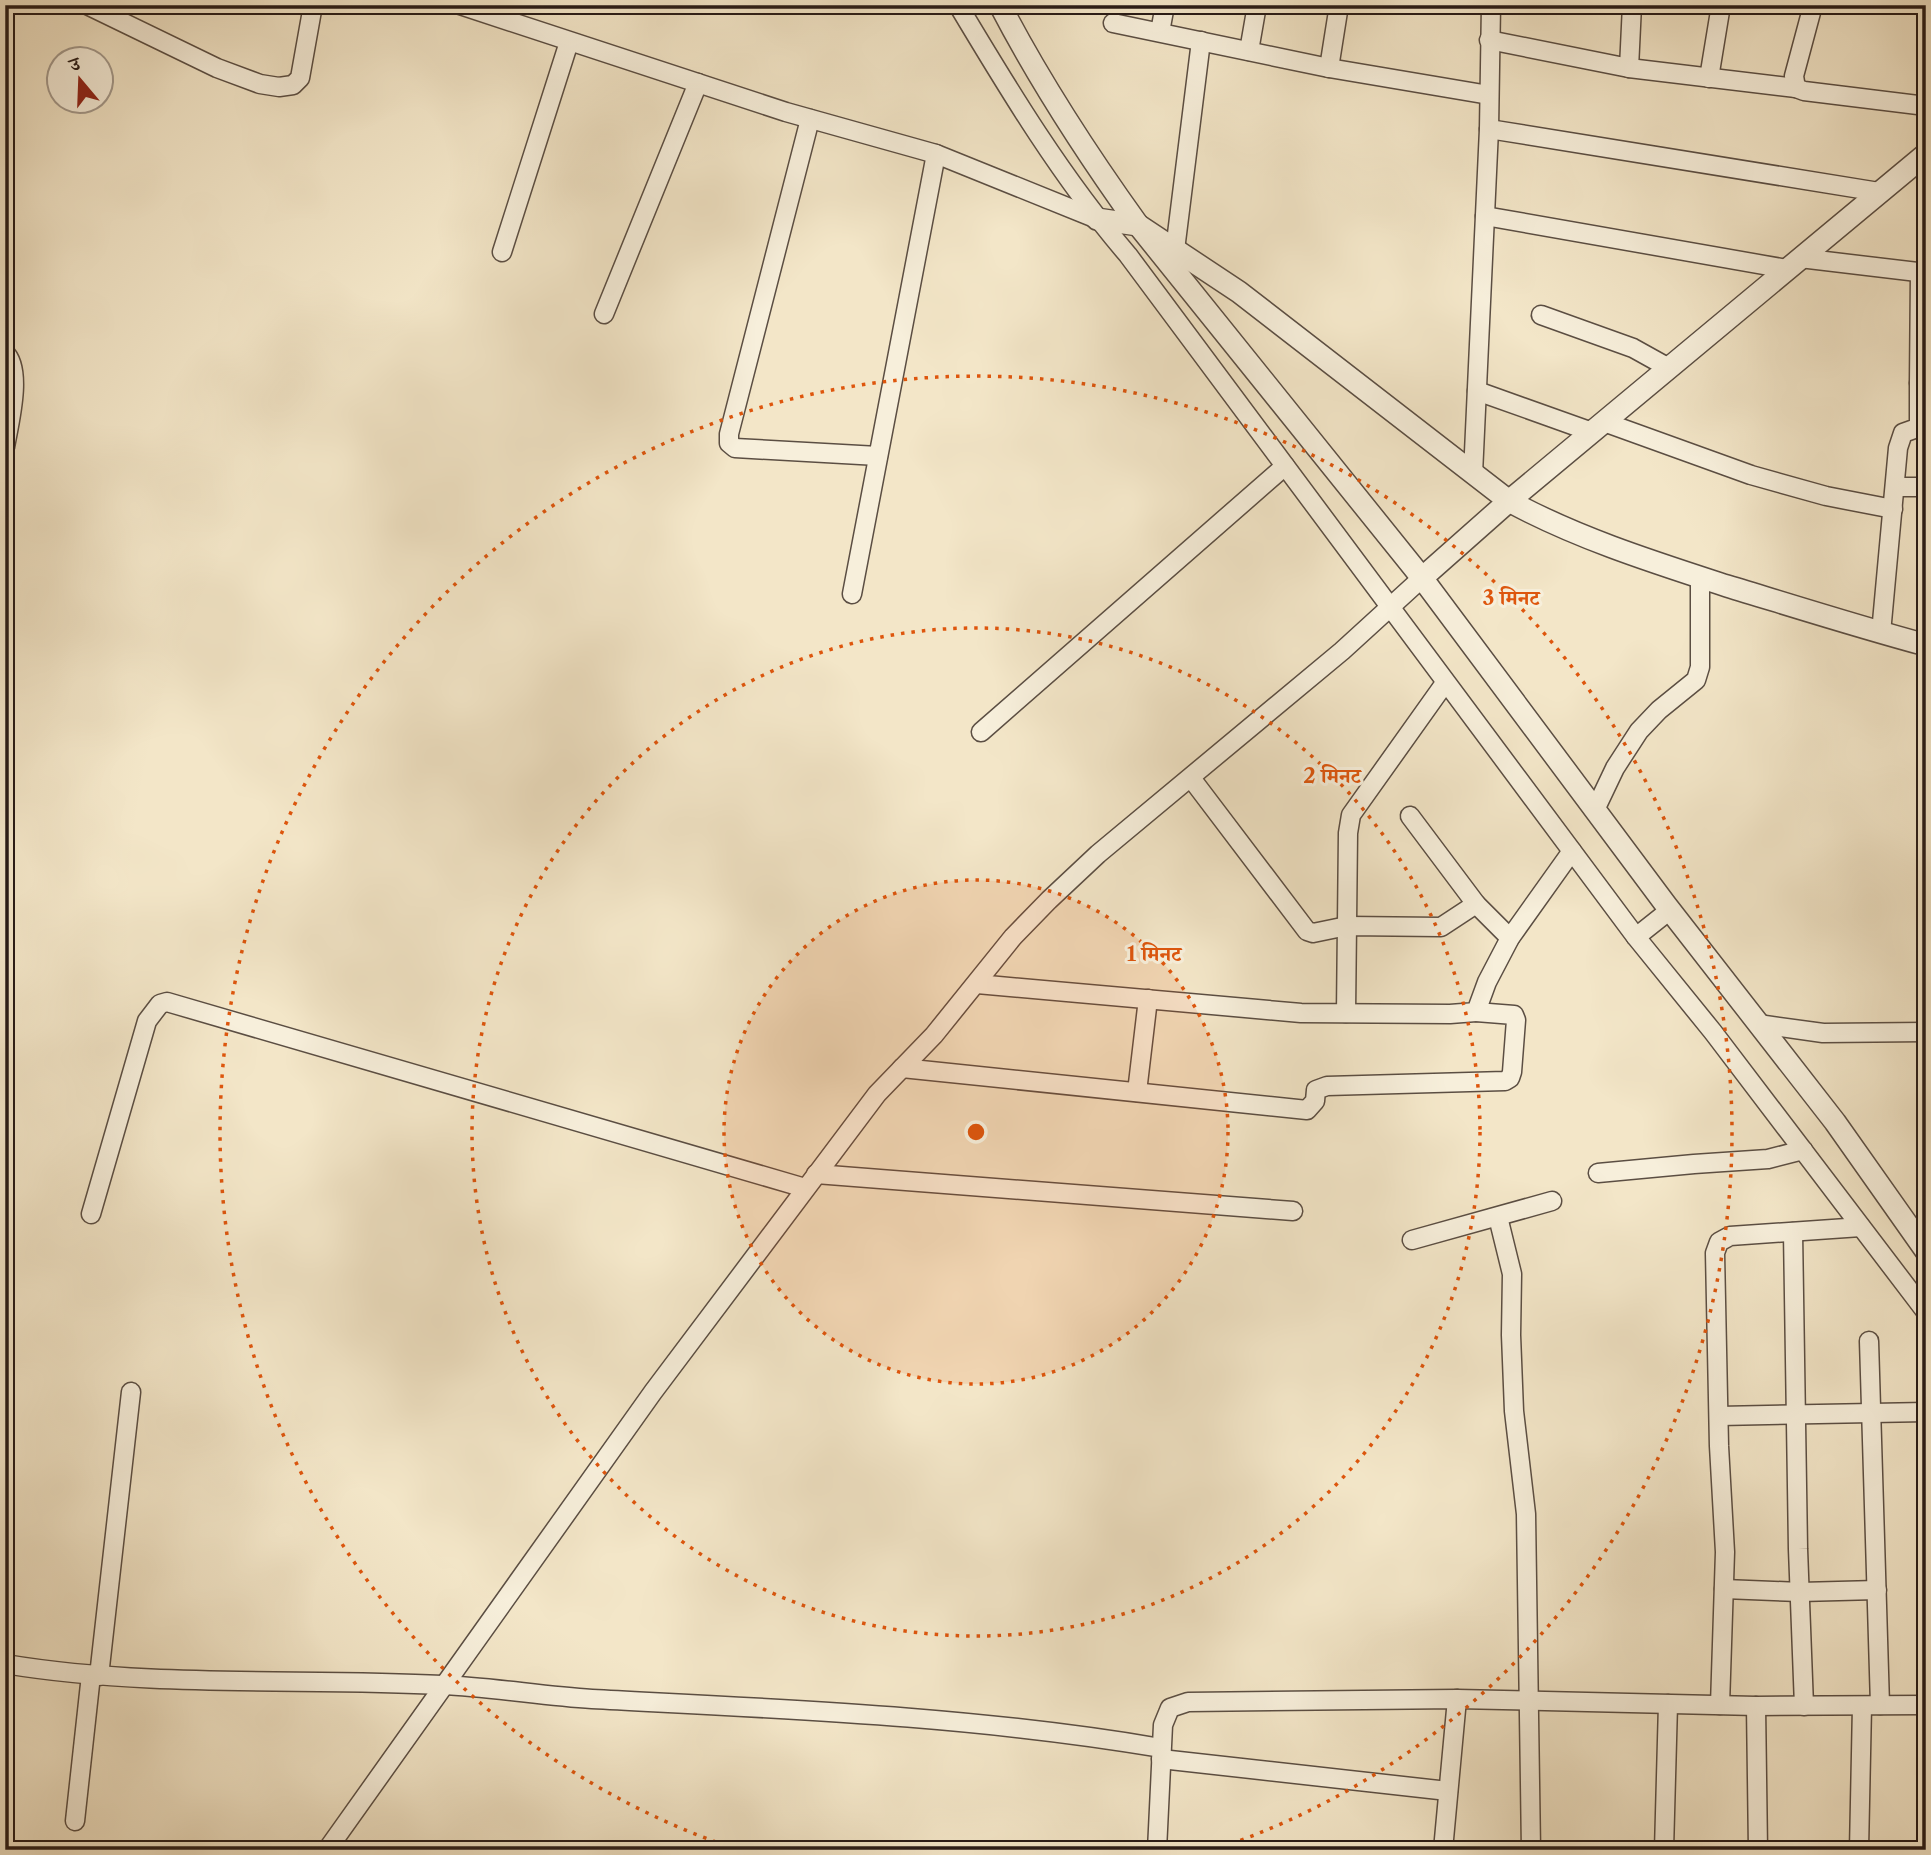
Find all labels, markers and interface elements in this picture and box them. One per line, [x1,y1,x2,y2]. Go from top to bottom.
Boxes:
north arrow [46,46,116,116]
text: उ [64,52,84,77]
text: 3 मिनट [1483,585,1541,610]
text: 2 मिनट [1303,763,1363,788]
text: 1 मिनट [1127,941,1183,966]
centre of rings [964,1120,988,1144]

